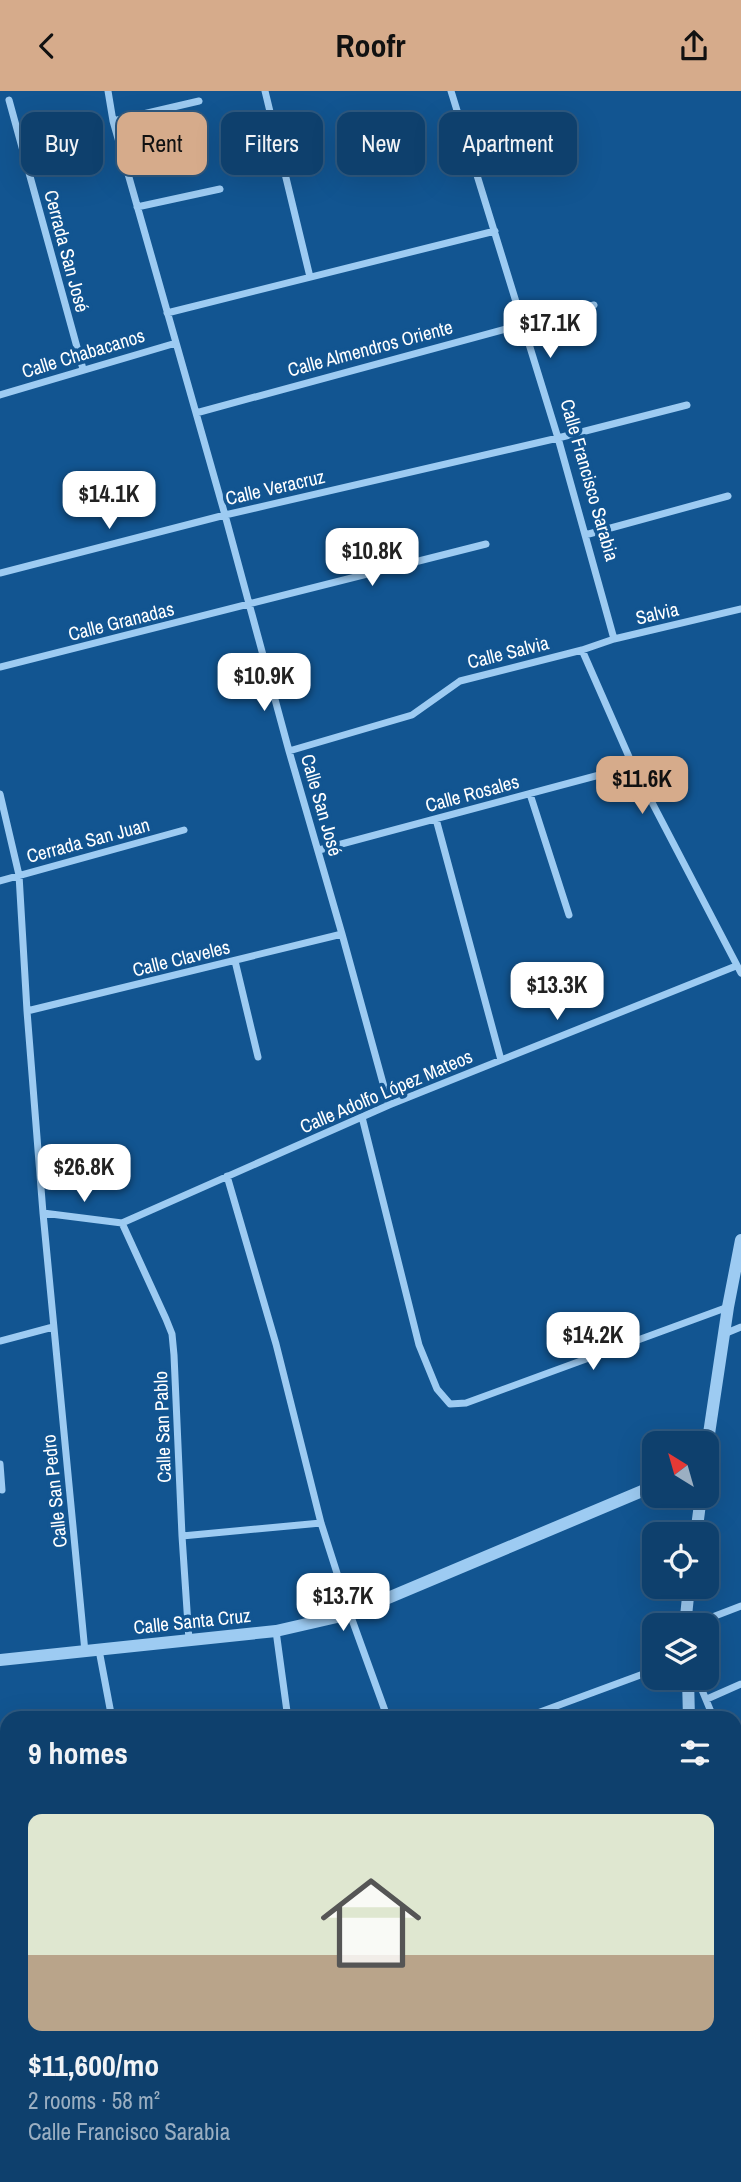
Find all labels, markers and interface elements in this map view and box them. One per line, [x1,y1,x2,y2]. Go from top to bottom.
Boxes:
text: Roofr [336,24,405,67]
icon: back [28,27,66,65]
icon: share [675,27,713,65]
chip: Buy [21,112,103,175]
chip: Rent [117,112,207,175]
chip: Filters [221,112,323,175]
chip: New [337,112,425,175]
chip: Apartment [439,112,577,175]
street label: Cerrada San José [38,187,96,315]
pin: $17.1K [493,301,607,360]
text: $17.1K [520,307,580,338]
street label: Calle Almendros Oriente [285,313,455,383]
street label: Calle Chabacanos [18,322,148,384]
street label: Calle Francisco Sarabia [554,396,626,564]
street label: Calle Veracruz [223,463,327,511]
pin: $14.1K [52,471,166,531]
text: $14.1K [79,478,139,509]
pin: $10.8K [315,529,429,588]
text: $10.8K [342,535,402,566]
street label: Calle Granadas [65,595,177,647]
street label: Salvia [633,595,681,631]
street label: Calle Salvia [465,629,552,675]
pin: $10.9K [207,653,321,713]
text: $10.9K [234,660,294,691]
street label: Calle San José [295,751,349,859]
pin: $11.6K [585,757,699,816]
text: $11.6K [612,763,672,794]
street label: Calle Rosales [422,768,522,818]
street label: Cerrada San Juan [24,811,152,869]
street label: Calle Claveles [130,933,233,983]
pin: $13.3K [500,963,614,1022]
text: $13.3K [527,969,587,1000]
street label: Calle Adolfo López Mateos [296,1043,477,1139]
pin: $26.8K [27,1145,141,1204]
text: $26.8K [54,1151,114,1182]
pin: $14.2K [536,1313,650,1372]
text: $14.2K [563,1319,623,1350]
street label: Calle San Pablo [147,1371,177,1483]
north arrow [642,1431,719,1509]
map controls [642,1431,719,1690]
street label: Calle San Pedro [35,1433,73,1549]
button: locate [642,1522,719,1599]
pin: $13.7K [286,1573,400,1633]
text: $13.7K [313,1580,373,1611]
street label: Calle Santa Cruz [132,1602,252,1640]
button: layers [642,1613,719,1690]
text: 9 homes [28,1733,128,1773]
icon: filters [676,1734,714,1772]
icon: home [308,1860,434,1986]
text: $11,600/mo [28,2045,159,2085]
text: 2 rooms · 58 m² [28,2085,160,2116]
text: Calle Francisco Sarabia [28,2116,230,2147]

